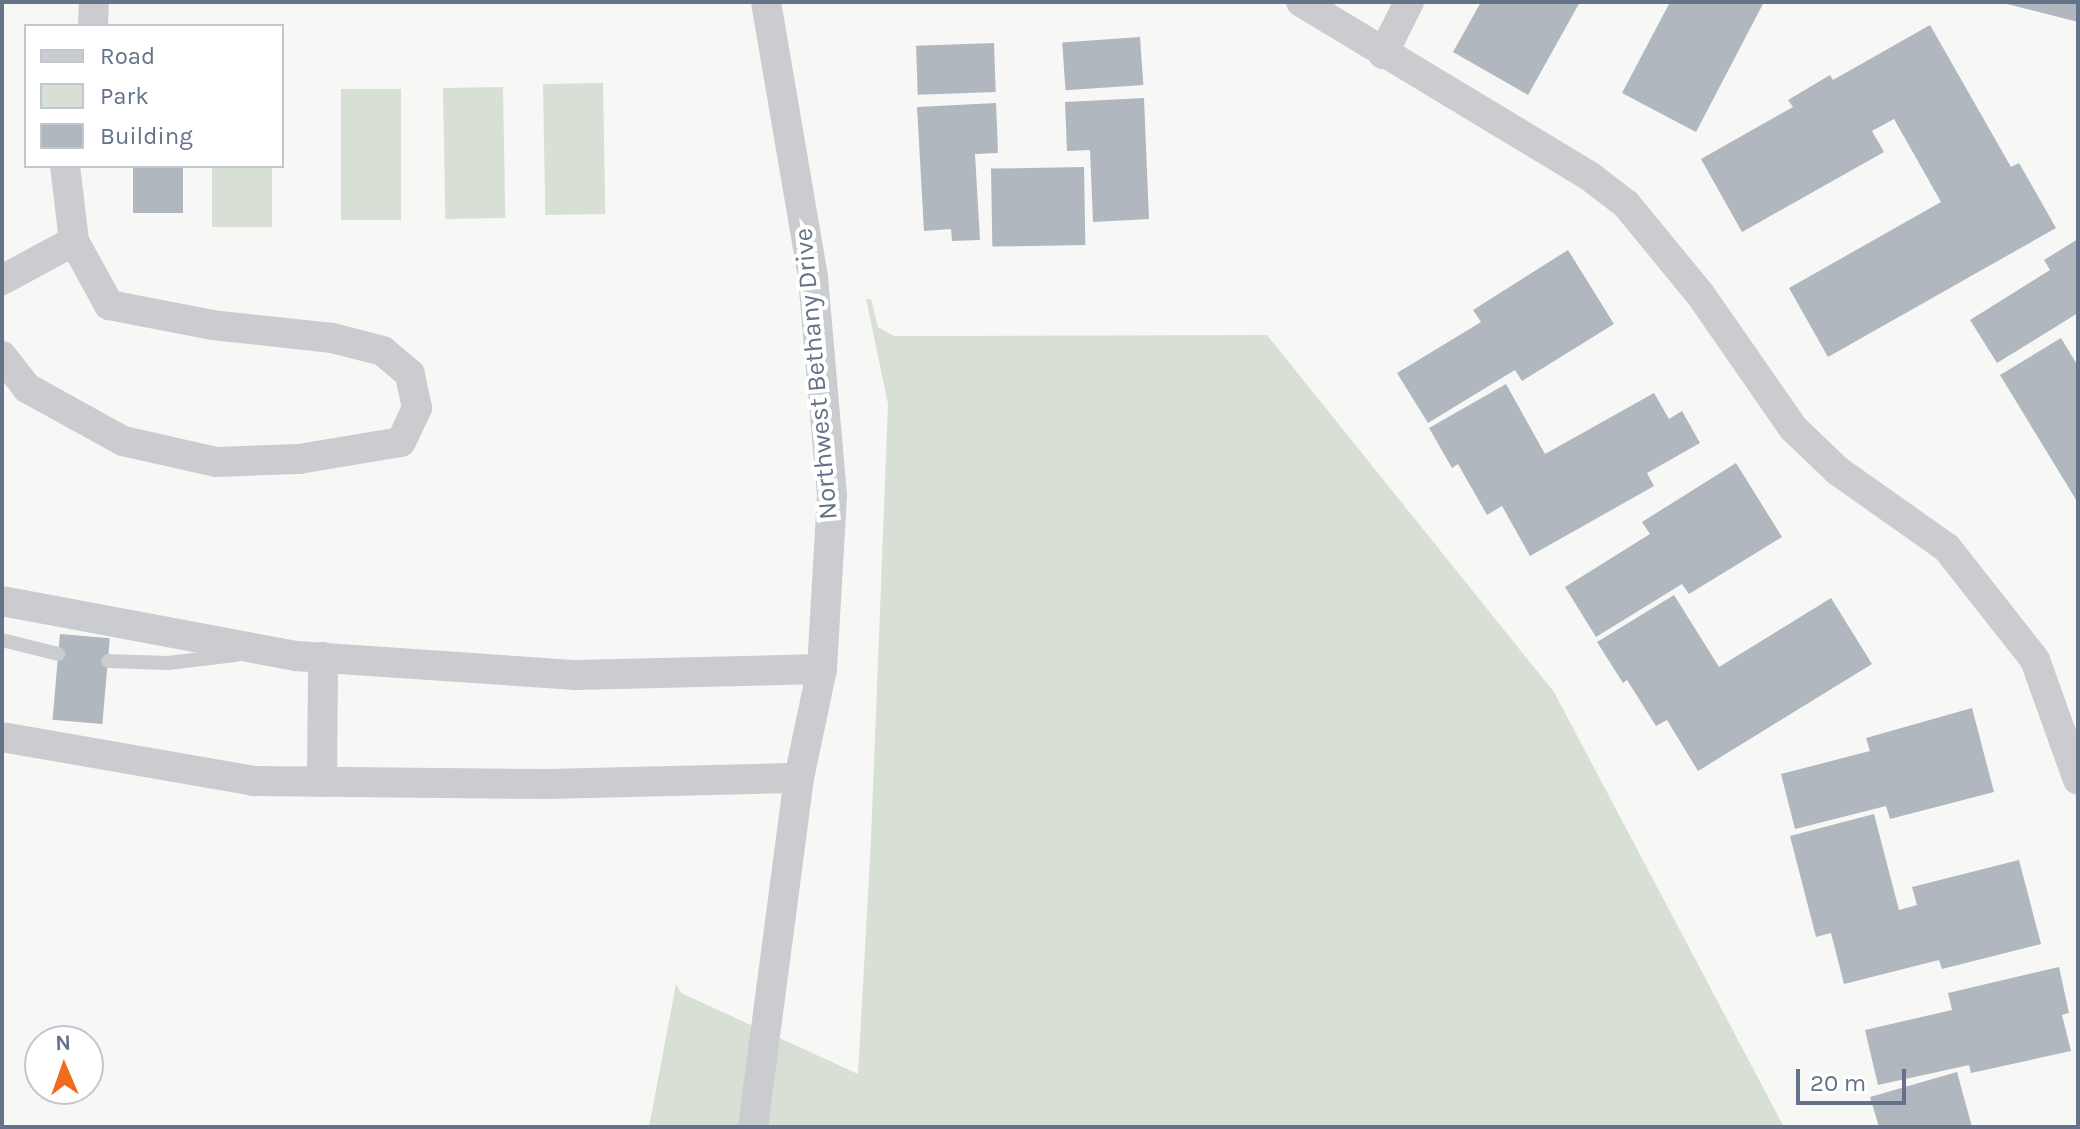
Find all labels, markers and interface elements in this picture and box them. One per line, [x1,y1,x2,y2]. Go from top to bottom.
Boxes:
legend [24,24,284,168]
text: Road [100,42,155,70]
text: Park [100,82,149,110]
text: Building [100,122,193,150]
street label: Northwest Bethany Drive [788,227,844,521]
north arrow [24,1025,104,1105]
text: N [55,1030,72,1056]
scale bar [1800,1053,1910,1103]
text: 20 m [1810,1069,1866,1097]

